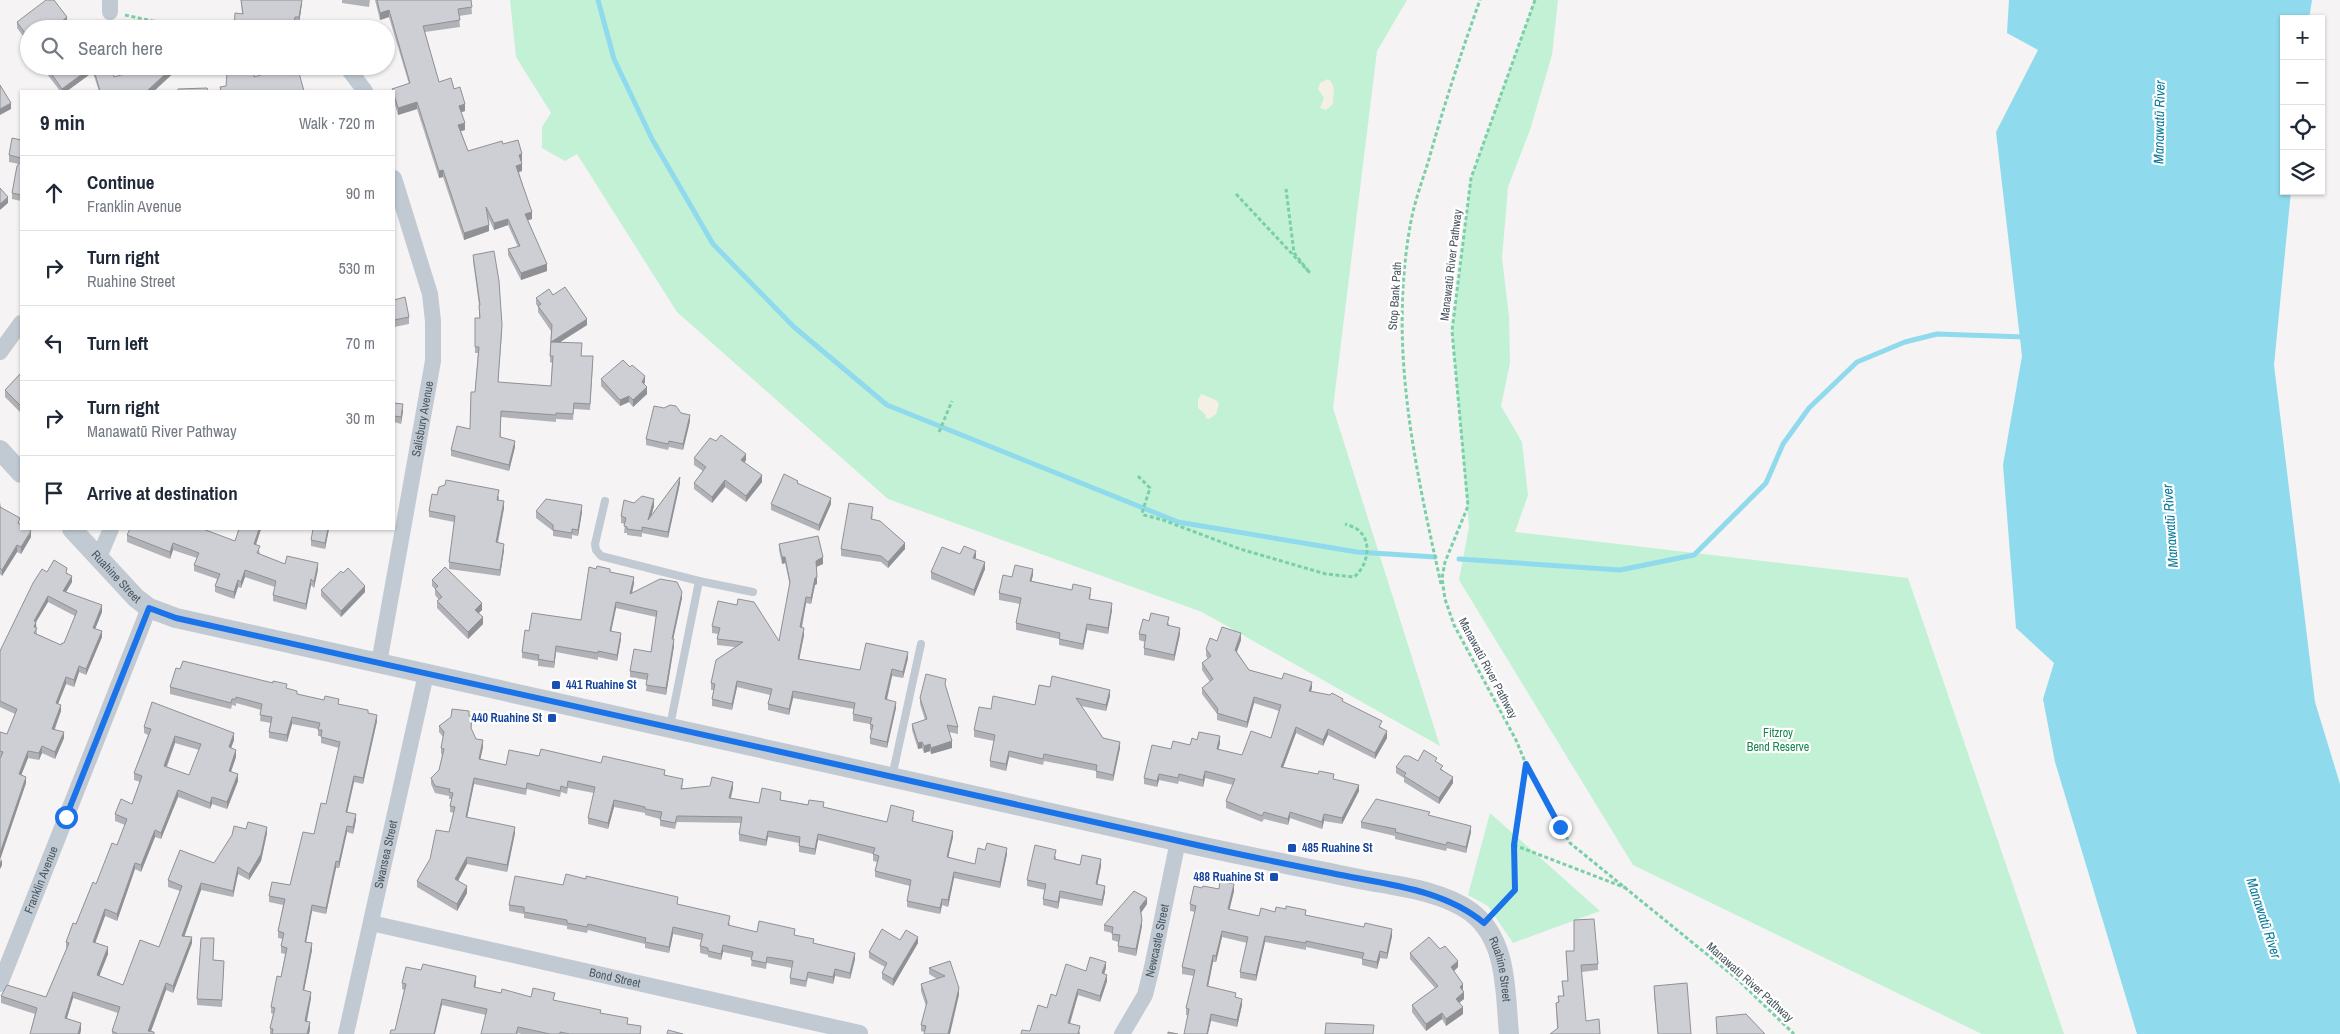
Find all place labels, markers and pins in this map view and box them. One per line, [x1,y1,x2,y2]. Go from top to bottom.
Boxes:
place label: 441 Ruahine St [566,677,637,693]
marker: 441 Ruahine St [550,679,562,691]
place label: 440 Ruahine St [471,710,543,726]
marker: 440 Ruahine St [546,712,558,724]
place label: 485 Ruahine St [1302,840,1373,856]
marker: 485 Ruahine St [1286,842,1298,854]
place label: 488 Ruahine St [1193,869,1265,885]
marker: 488 Ruahine St [1268,871,1280,883]

